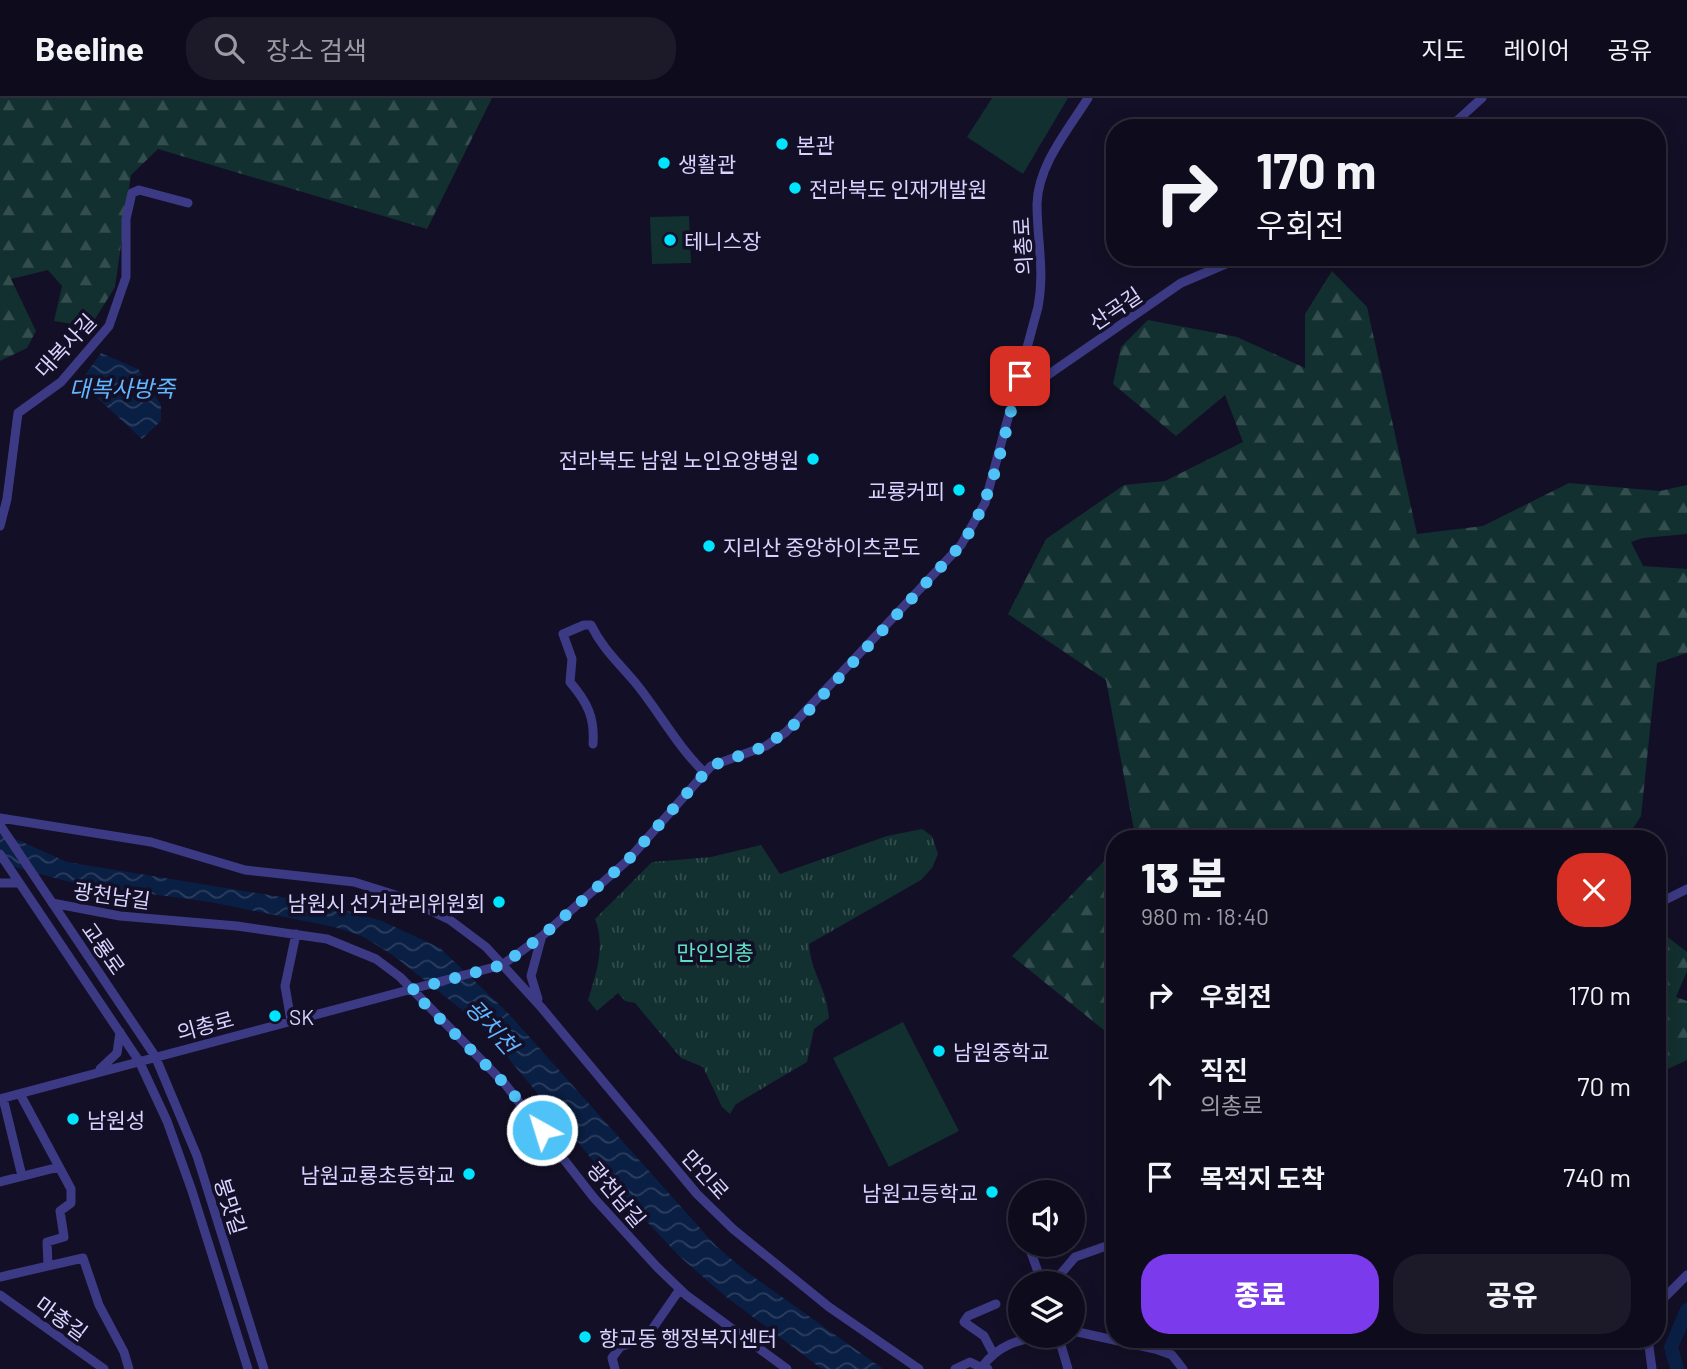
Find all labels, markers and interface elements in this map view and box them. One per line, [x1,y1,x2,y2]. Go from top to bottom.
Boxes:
search box [186,17,676,80]
text: Beeline [35,28,144,68]
icon: search [210,29,248,67]
text: 장소 검색 [266,34,367,65]
text: 지도 [1421,35,1466,64]
text: 레이어 [1504,35,1570,64]
text: 공유 [1608,35,1652,64]
place label: 본관 [796,132,835,157]
marker: 본관 [774,136,790,152]
text: 170 m [1256,140,1376,199]
icon: right [1141,147,1232,238]
place label: 생활관 [678,151,736,176]
marker: 생활관 [656,155,672,171]
place label: 전라북도 인재개발원 [809,176,987,201]
marker: 전라북도 인재개발원 [787,180,803,196]
text: 우회전 [1256,205,1344,243]
street label: 의총로 [1008,216,1036,276]
place label: 테니스장 [684,228,761,253]
marker: 테니스장 [662,232,678,248]
street label: 산곡길 [1084,281,1146,335]
street label: 대복사길 [30,308,100,382]
pin [990,346,1050,406]
icon: arrive [1001,357,1039,395]
water label: 대복사방죽 [69,374,177,402]
place label: 전라북도 남원 노인요양병원 [559,447,799,472]
marker: 전라북도 남원 노인요양병원 [805,451,821,467]
place label: 교룡커피 [868,478,945,503]
marker: 교룡커피 [951,482,967,498]
place label: 지리산 중앙하이츠콘도 [723,534,920,559]
marker: 지리산 중앙하이츠콘도 [701,538,717,554]
text: 13 분 [1141,851,1226,901]
button: close [1557,853,1631,927]
street label: 광천남길 [72,877,152,913]
place label: 남원시 선거관리위원회 [288,890,485,915]
marker: 남원시 선거관리위원회 [491,894,507,910]
text: 980 m · 18:40 [1141,902,1269,930]
street label: 교룡로 [77,917,131,979]
park label: 만인의총 [676,939,754,964]
icon: right [1141,976,1179,1014]
text: 170 m [1568,979,1631,1010]
text: 우회전 [1200,980,1272,1011]
water label: 광치천 [460,993,526,1061]
place label: SK [289,1004,314,1029]
street label: 의총로 [174,1005,236,1045]
marker: SK [267,1008,283,1024]
place label: 남원중학교 [953,1039,1050,1064]
marker: 남원중학교 [931,1043,947,1059]
text: 직진 [1200,1054,1248,1085]
icon: ahead [1141,1067,1179,1105]
text: 70 m [1577,1070,1631,1101]
text: 의총로 [1200,1091,1263,1119]
position arrow [505,1093,579,1167]
place label: 남원성 [87,1107,145,1132]
marker: 남원성 [65,1111,81,1127]
street label: 만인로 [677,1144,735,1204]
street label: 광천남길 [583,1156,651,1232]
icon: arrive [1141,1158,1179,1196]
text: 740 m [1563,1161,1631,1192]
place label: 남원교룡초등학교 [300,1162,455,1187]
text: 목적지 도착 [1200,1162,1325,1193]
marker: 남원교룡초등학교 [461,1166,477,1182]
street label: 붕맛길 [210,1175,252,1237]
place label: 남원고등학교 [862,1180,978,1205]
map controls [1008,1180,1085,1348]
button: sound [1008,1180,1085,1257]
marker: 남원고등학교 [984,1184,1000,1200]
button: 종료 [1141,1254,1379,1334]
button: 공유 [1393,1254,1631,1334]
button: layers [1008,1271,1085,1348]
street label: 마총길 [31,1291,93,1345]
place label: 향교동 행정복지센터 [599,1325,777,1350]
marker: 향교동 행정복지센터 [577,1329,593,1345]

